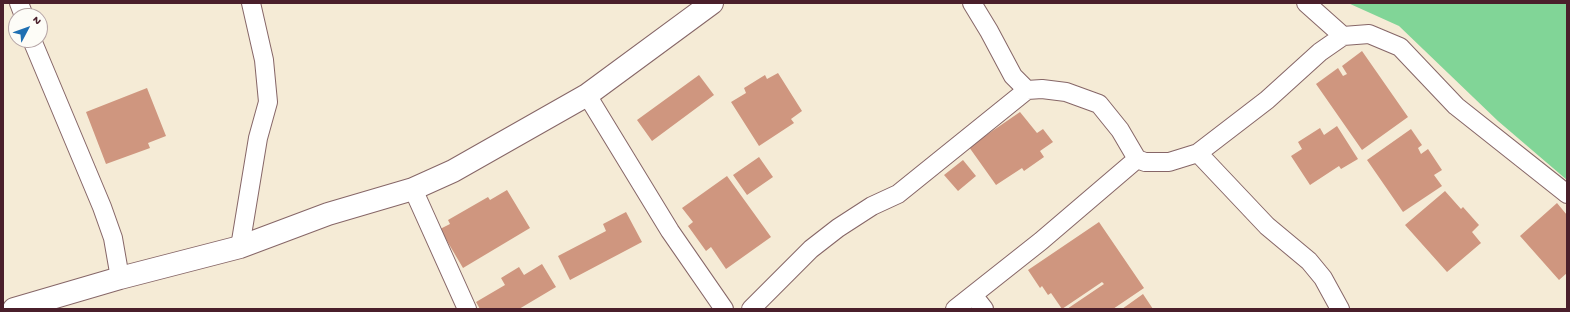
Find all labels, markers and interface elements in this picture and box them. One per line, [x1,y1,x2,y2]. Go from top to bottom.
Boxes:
north arrow [8,8,48,48]
text: N [29,14,43,27]

